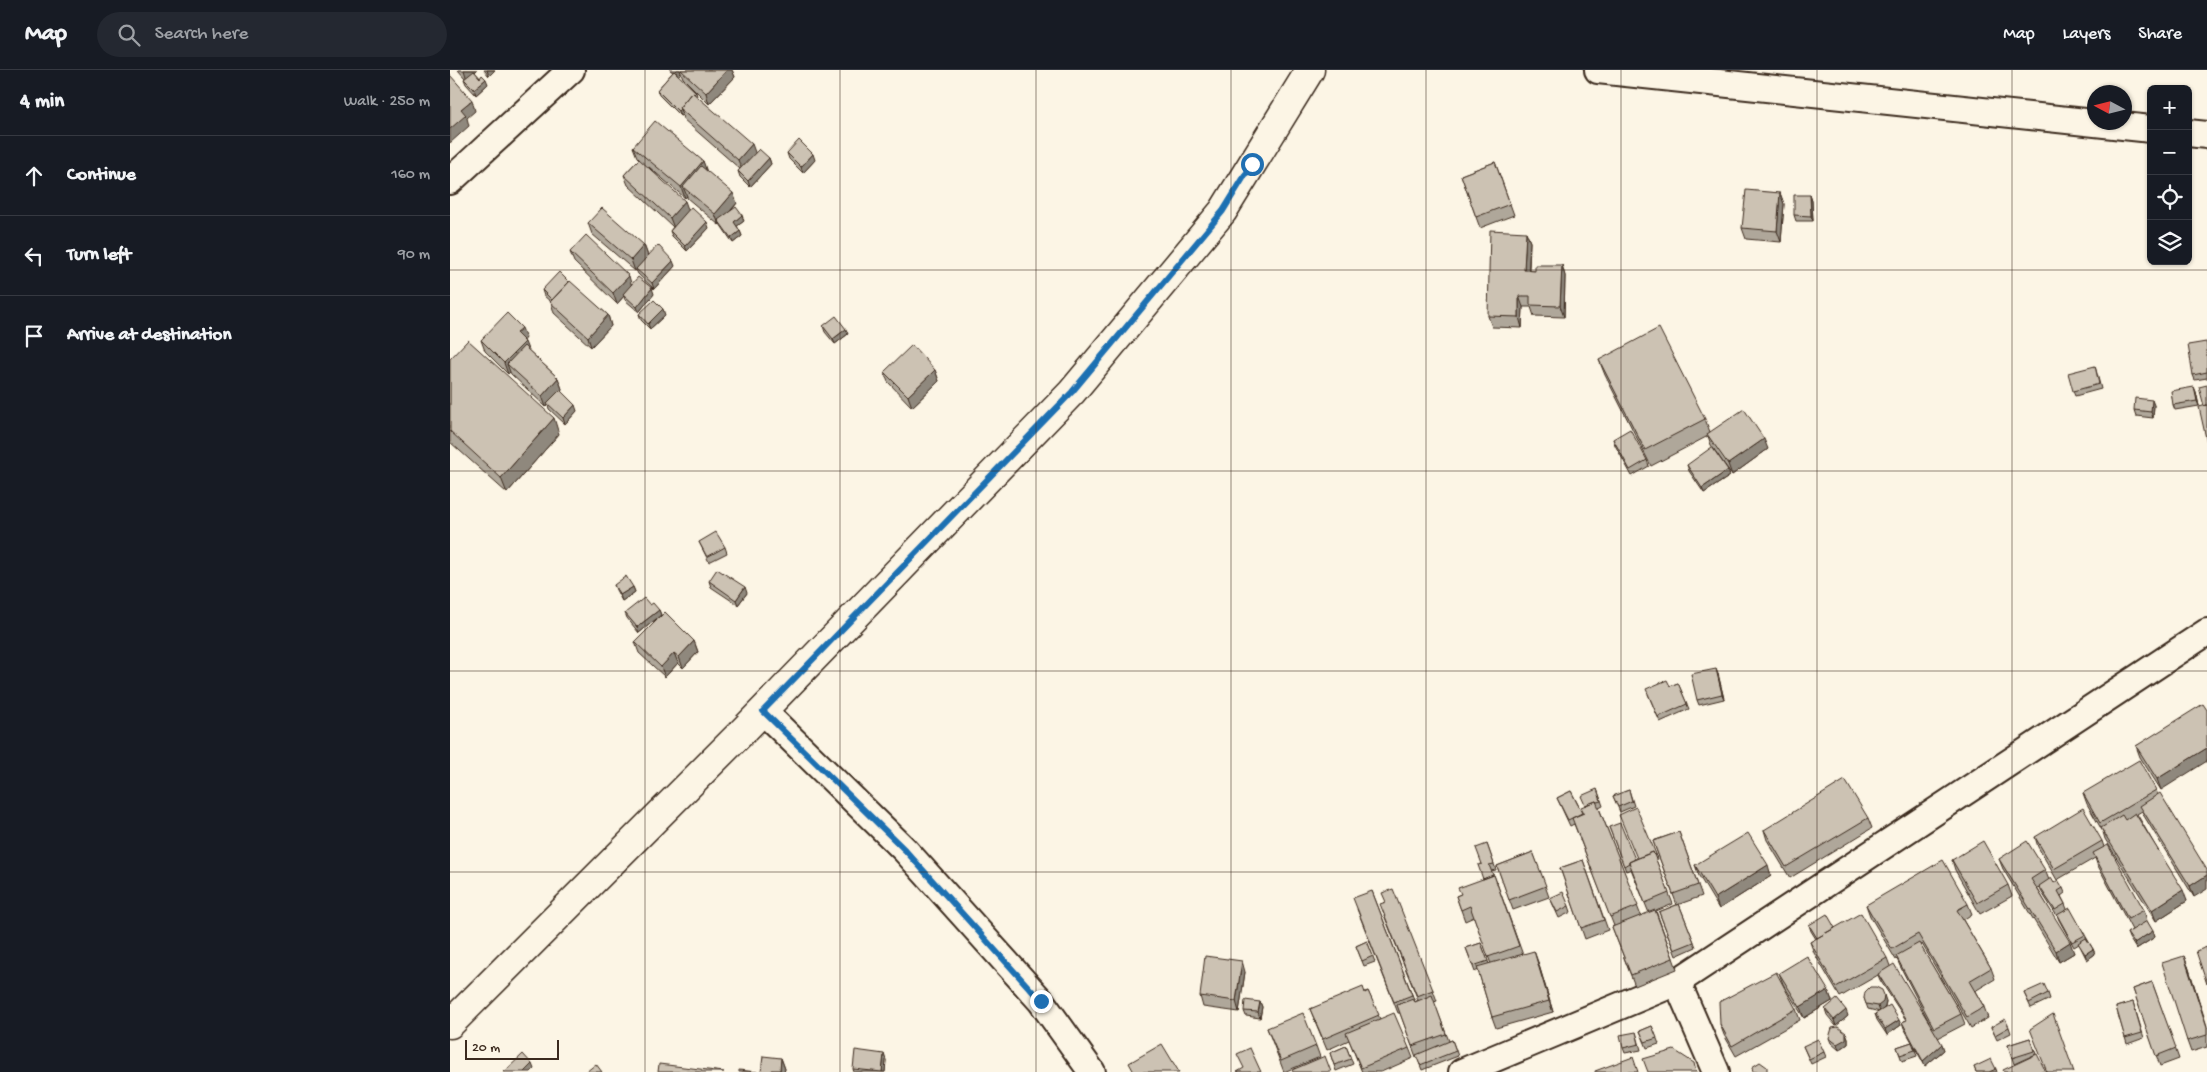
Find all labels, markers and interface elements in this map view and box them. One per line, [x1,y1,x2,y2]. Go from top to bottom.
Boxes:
search box [97,12,447,57]
text: Map [25,20,67,49]
icon: search [115,21,143,49]
text: Search here [155,23,248,46]
text: Map [2003,24,2035,45]
text: Layers [2063,24,2110,45]
text: Share [2138,24,2182,45]
north arrow [2087,85,2132,130]
map controls [2147,85,2192,265]
button: + [2147,85,2192,130]
text: 4 min [20,90,64,115]
text: Walk · 250 m [344,93,430,112]
button: − [2147,130,2192,175]
route start [1241,153,1264,176]
icon: ahead [20,162,48,190]
text: Continue [67,164,136,187]
text: 160 m [391,166,430,185]
button: locate [2147,175,2192,220]
button: layers [2147,220,2192,265]
icon: left [20,242,48,270]
text: Turn left [67,244,131,267]
text: 90 m [398,246,430,265]
icon: arrive [20,322,48,350]
text: Arrive at destination [67,324,231,347]
route end [1030,990,1053,1013]
scale bar [465,1037,559,1060]
text: 20 m [472,1040,500,1057]

